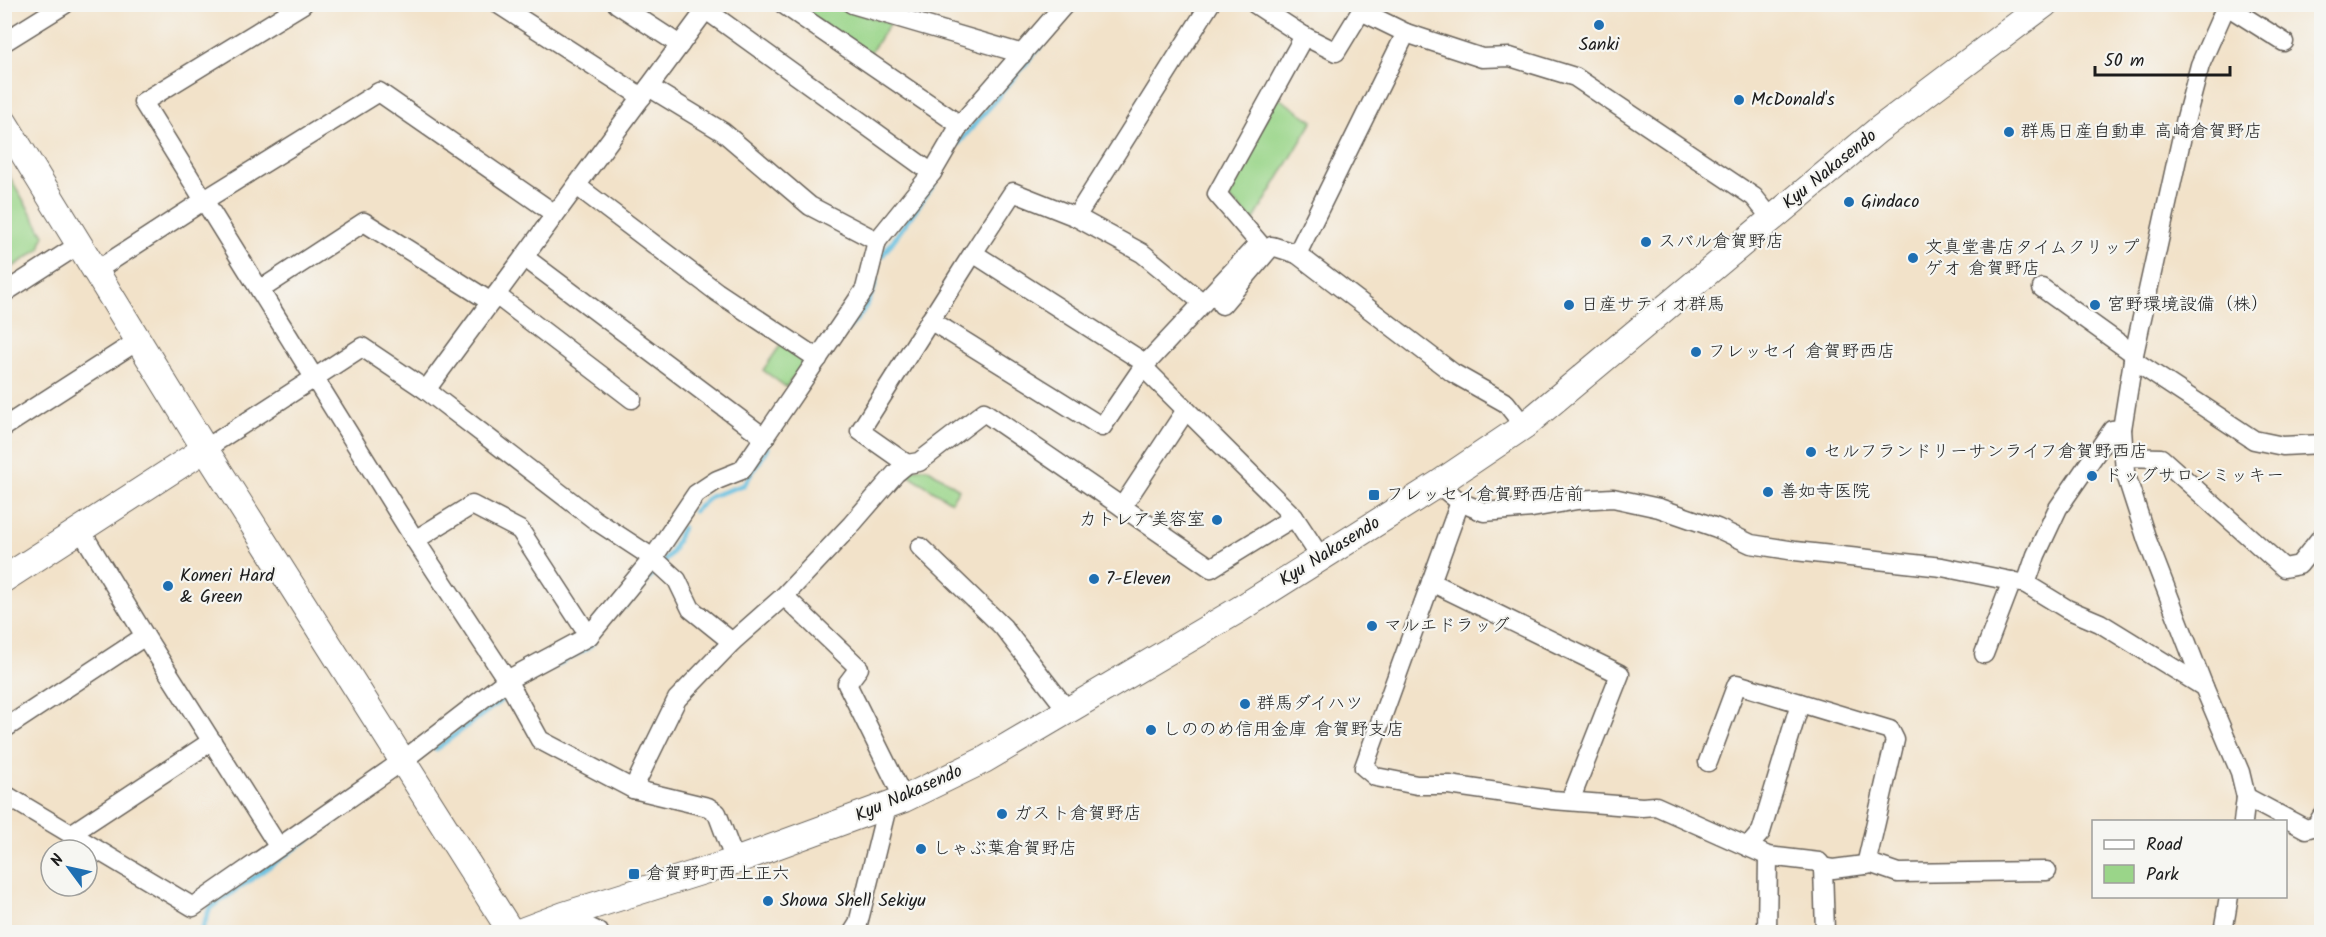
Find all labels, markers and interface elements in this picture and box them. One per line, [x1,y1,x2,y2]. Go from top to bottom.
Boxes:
marker: Sanki [1592,18,1606,32]
place label: Sanki [1579,31,1620,60]
scale bar [2095,39,2230,77]
text: 50 m [2104,47,2144,76]
place label: McDonald's [1751,86,1835,115]
marker: McDonald's [1732,93,1746,107]
place label: 群馬日産自動車 高崎倉賀野店 [2021,118,2262,147]
street label: Kyu Nakasendo [1776,123,1884,217]
marker: 群馬日産自動車 高崎倉賀野店 [2002,125,2016,139]
place label: Gindaco [1861,188,1919,217]
marker: Gindaco [1842,195,1856,209]
place label: スバル倉賀野店 [1658,228,1784,257]
place label: 文真堂書店タイムクリップ ゲオ 倉賀野店 [1925,234,2140,284]
marker: スバル倉賀野店 [1639,235,1653,249]
marker: 文真堂書店タイムクリップ ゲオ 倉賀野店 [1906,251,1920,265]
place label: 日産サティオ群馬 [1581,291,1725,320]
place label: 宮野環境設備（株） [2107,291,2269,320]
marker: 日産サティオ群馬 [1562,298,1576,312]
marker: 宮野環境設備（株） [2088,298,2102,312]
place label: フレッセイ 倉賀野西店 [1708,338,1895,367]
marker: フレッセイ 倉賀野西店 [1689,345,1703,359]
place label: セルフランドリーサンライフ倉賀野西店 [1823,438,2148,467]
marker: セルフランドリーサンライフ倉賀野西店 [1804,445,1818,459]
place label: ドッグサロンミッキー [2104,462,2284,491]
marker: ドッグサロンミッキー [2085,469,2099,483]
place label: 善如寺医院 [1780,478,1870,507]
place label: フレッセイ倉賀野西店前 [1386,481,1584,510]
marker: 善如寺医院 [1761,485,1775,499]
marker: フレッセイ倉賀野西店前 [1367,488,1381,502]
place label: カトレア美容室 [1079,506,1205,535]
street label: Kyu Nakasendo [1274,509,1386,595]
marker: カトレア美容室 [1210,513,1224,527]
place label: Komeri Hard & Green [180,562,275,612]
place label: 7-Eleven [1106,565,1171,594]
marker: 7-Eleven [1087,572,1101,586]
marker: Komeri Hard & Green [161,579,175,593]
place label: マルエドラッグ [1384,612,1510,641]
marker: マルエドラッグ [1365,619,1379,633]
place label: 群馬ダイハツ [1257,690,1363,719]
marker: 群馬ダイハツ [1238,697,1252,711]
place label: しののめ信用金庫 倉賀野支店 [1163,716,1404,745]
marker: しののめ信用金庫 倉賀野支店 [1144,723,1158,737]
street label: Kyu Nakasendo [851,757,967,831]
place label: ガスト倉賀野店 [1014,800,1142,829]
marker: ガスト倉賀野店 [995,807,1009,821]
legend [2092,820,2287,898]
text: Road [2146,831,2183,860]
place label: しゃぶ葉倉賀野店 [933,835,1077,864]
north arrow [39,838,99,898]
marker: しゃぶ葉倉賀野店 [914,842,928,856]
text: N [44,850,71,872]
place label: 倉賀野町西上正六 [646,860,790,889]
text: Park [2146,861,2179,890]
marker: 倉賀野町西上正六 [627,867,641,881]
place label: Showa Shell Sekiyu [780,887,926,916]
marker: Showa Shell Sekiyu [761,894,775,908]

